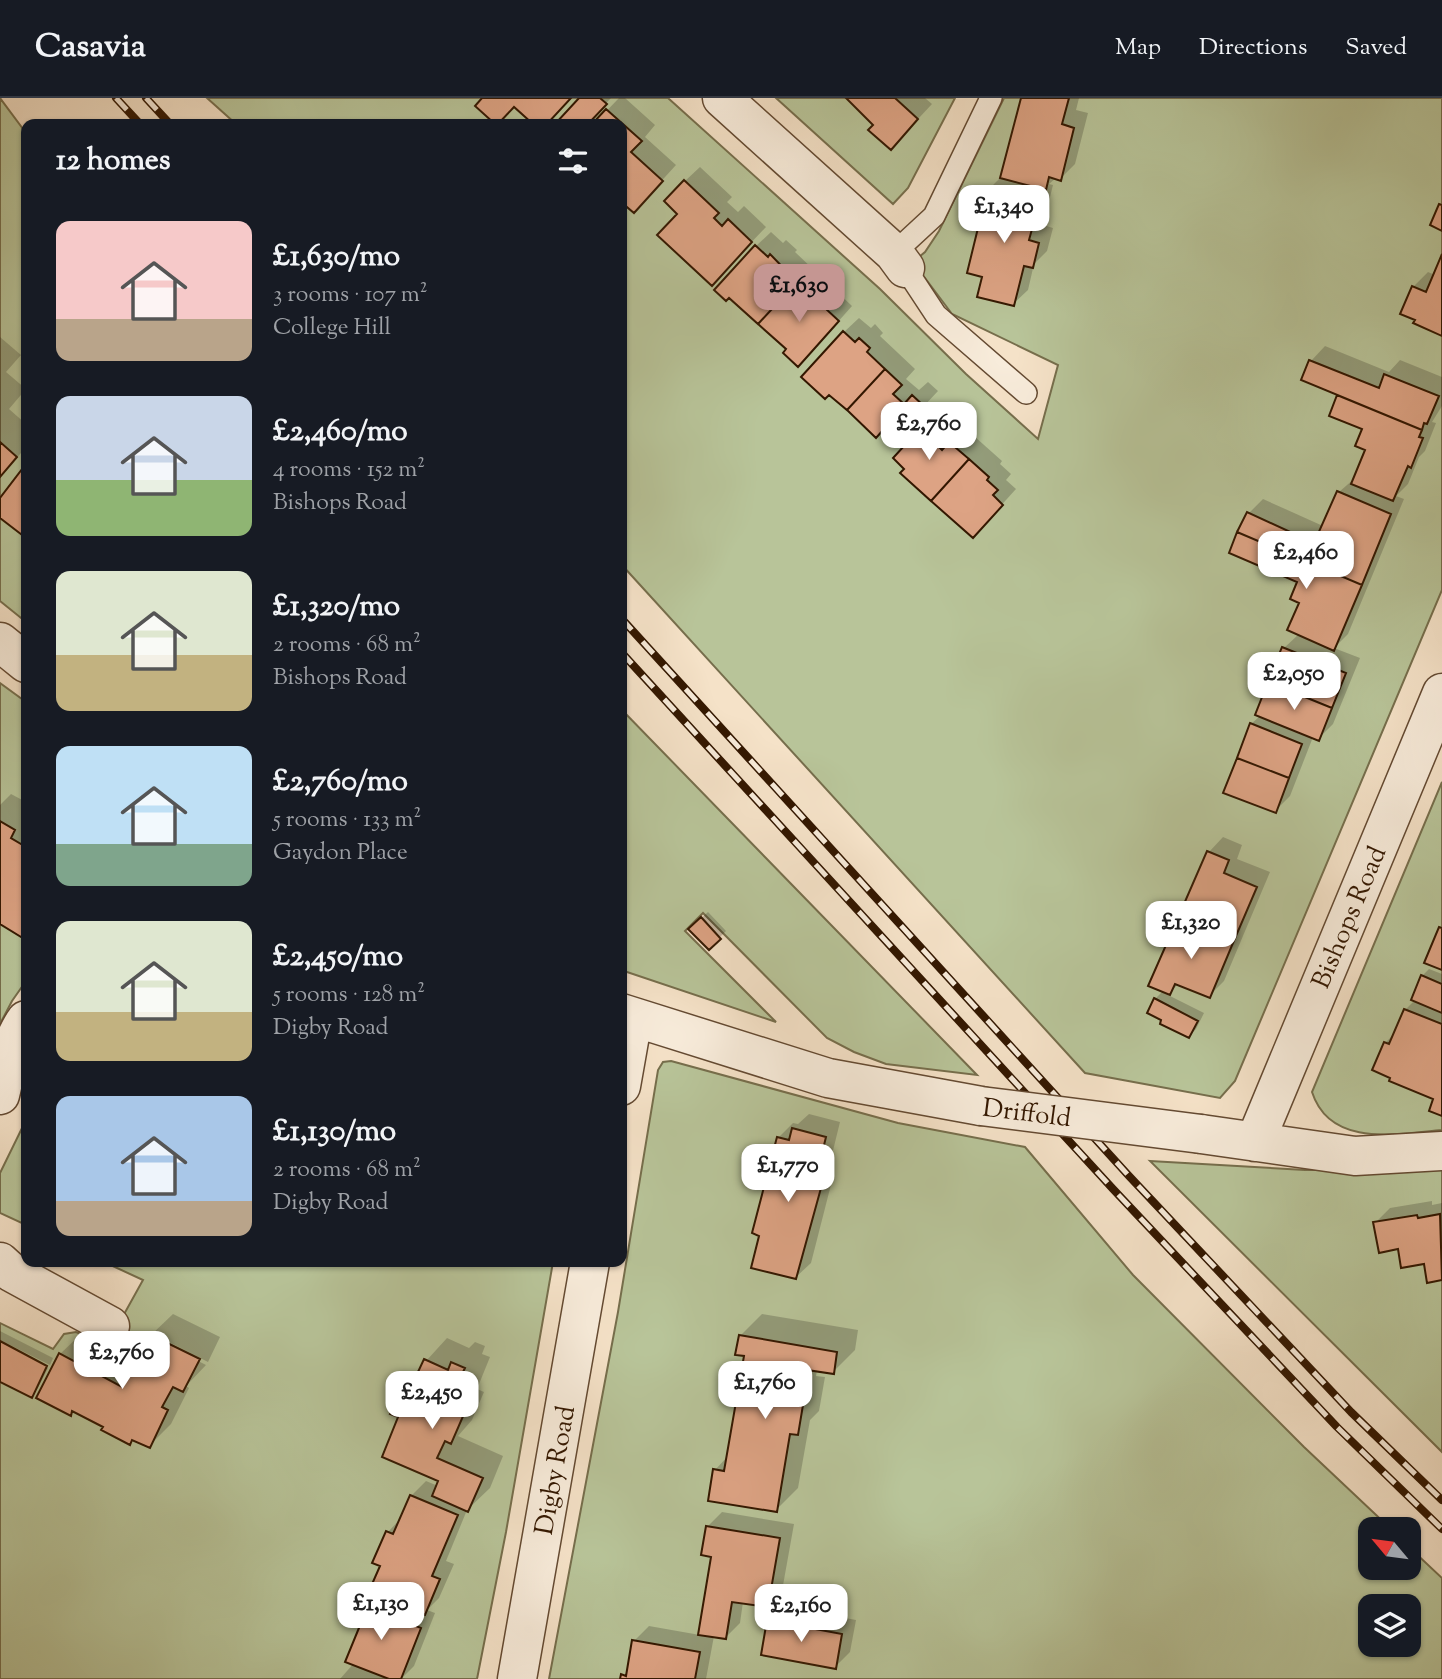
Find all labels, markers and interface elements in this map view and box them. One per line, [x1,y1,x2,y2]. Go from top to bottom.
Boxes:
text: Casavia [35,24,146,72]
text: Map [1115,31,1161,65]
text: Directions [1199,31,1307,65]
text: Saved [1345,31,1407,65]
text: 12 homes [56,140,171,183]
icon: filters [554,142,592,180]
pin: £1,340 [947,186,1061,245]
text: £1,340 [974,191,1034,224]
text: £1,630/mo [273,236,400,279]
icon: home [112,249,196,333]
pin: £1,630 [742,264,856,324]
text: £1,630 [770,270,828,303]
text: 3 rooms · 107 m² [273,279,428,312]
text: College Hill [273,312,391,345]
pin: £2,760 [872,402,986,462]
text: £2,760 [897,408,961,441]
text: £2,460/mo [273,411,408,454]
icon: home [112,424,196,508]
text: 4 rooms · 152 m² [273,454,425,487]
text: Bishops Road [273,487,407,520]
pin: £2,460 [1249,532,1363,591]
text: £2,460 [1274,537,1338,570]
text: £1,320/mo [273,586,400,629]
icon: home [112,599,196,683]
text: 2 rooms · 68 m² [273,629,421,662]
pin: £2,050 [1237,652,1351,712]
text: £2,050 [1264,658,1324,691]
text: Bishops Road [273,662,407,695]
text: £2,760/mo [273,761,408,804]
icon: home [112,774,196,858]
text: 5 rooms · 133 m² [273,804,421,837]
text: Gaydon Place [273,837,408,870]
street label: Bishops Road [1304,841,1397,995]
pin: £1,320 [1134,902,1248,961]
text: £1,320 [1162,907,1220,940]
text: £2,450/mo [273,936,403,979]
icon: home [112,949,196,1033]
text: 5 rooms · 128 m² [273,979,425,1012]
text: Digby Road [273,1012,389,1045]
street label: Driffold [980,1091,1073,1138]
text: £1,130/mo [273,1111,396,1154]
icon: home [112,1124,196,1208]
pin: £1,770 [731,1144,845,1204]
text: £1,770 [757,1150,819,1183]
text: 2 rooms · 68 m² [273,1154,421,1187]
text: Digby Road [273,1187,389,1220]
pin: £2,760 [65,1332,179,1391]
text: £2,760 [90,1337,154,1370]
pin: £1,760 [708,1362,822,1421]
text: £1,760 [734,1367,796,1400]
pin: £2,450 [375,1372,489,1431]
text: £2,450 [402,1377,462,1410]
street label: Digby Road [527,1403,586,1538]
north arrow [1358,1517,1421,1580]
map controls [1358,1517,1421,1657]
pin: £1,130 [324,1582,438,1642]
pin: £2,160 [744,1584,858,1644]
text: £1,130 [353,1588,409,1621]
text: £2,160 [771,1590,831,1623]
button: layers [1358,1594,1421,1657]

